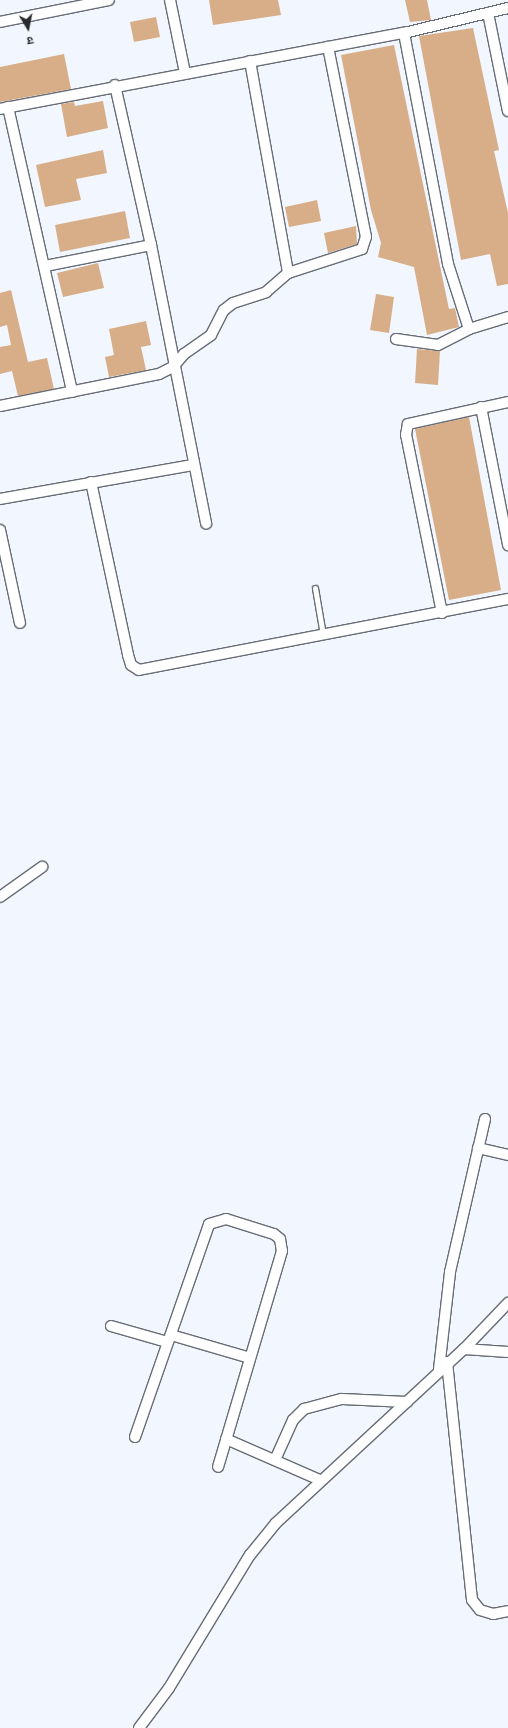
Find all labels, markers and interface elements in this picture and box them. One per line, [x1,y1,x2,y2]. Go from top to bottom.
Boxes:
north arrow [8,8,48,48]
text: उ [26,32,35,48]

